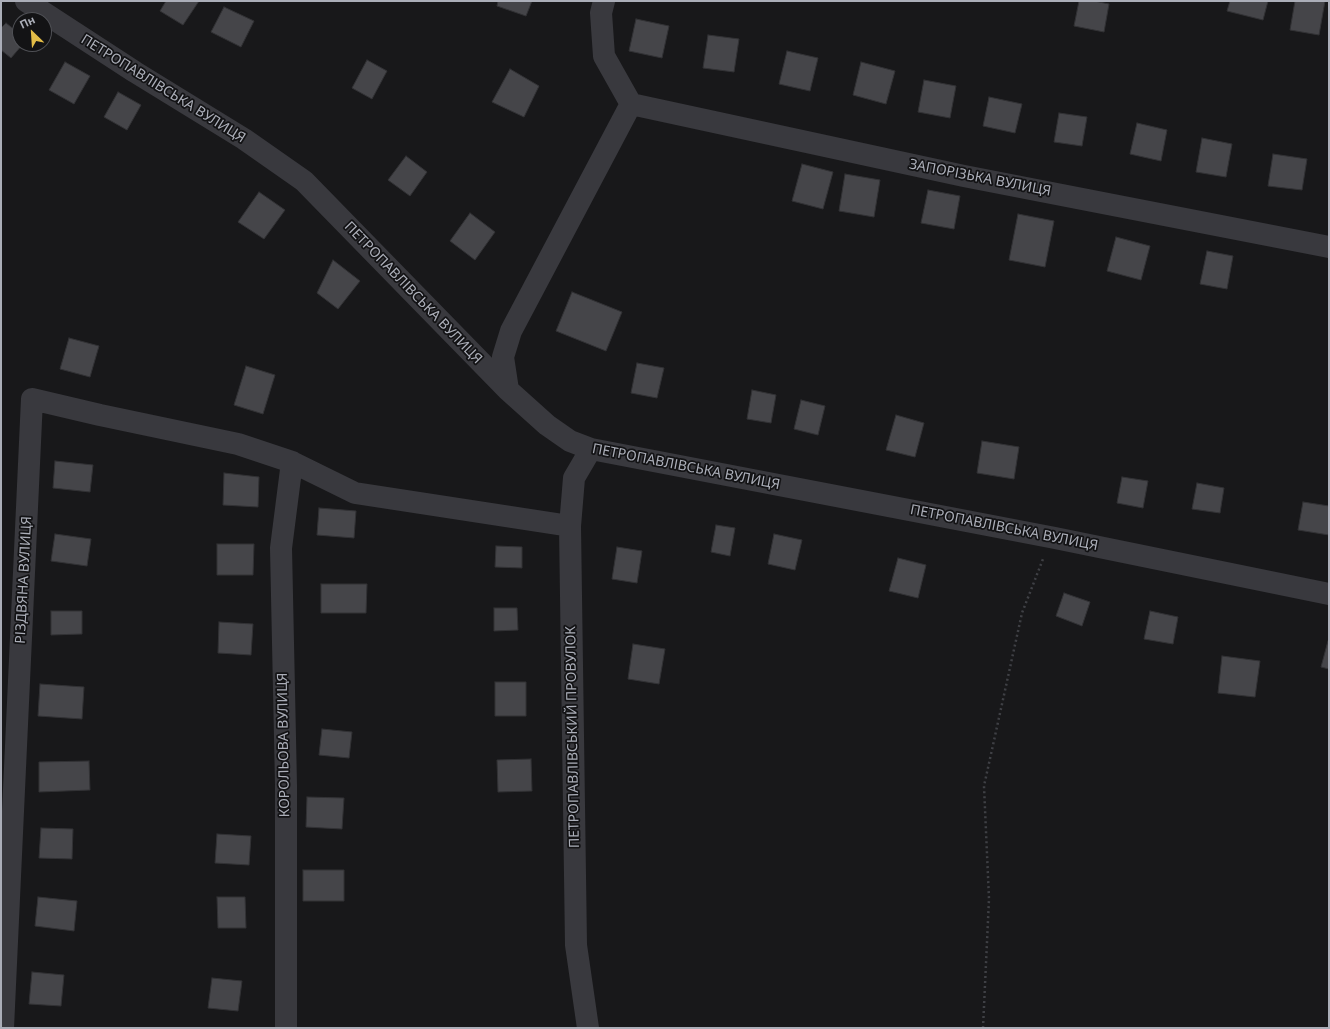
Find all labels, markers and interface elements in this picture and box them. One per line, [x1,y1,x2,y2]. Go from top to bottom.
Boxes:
text: Пн [17,11,37,32]
north arrow [12,12,52,52]
street label: ПЕТРОПАВЛІВСЬКА ВУЛИЦЯ [78,31,248,147]
street label: ЗАПОРІЗЬКА ВУЛИЦЯ [908,156,1052,200]
street label: ПЕТРОПАВЛІВСЬКА ВУЛИЦЯ [341,218,485,368]
street label: ПЕТРОПАВЛІВСЬКА ВУЛИЦЯ [591,441,781,493]
street label: ПЕТРОПАВЛІВСЬКА ВУЛИЦЯ [909,502,1099,554]
street label: РІЗДВЯНА ВУЛИЦЯ [12,516,36,644]
street label: ПЕТРОПАВЛІВСЬКИЙ ПРОВУЛОК [563,626,583,848]
street label: КОРОЛЬОВА ВУЛИЦЯ [274,672,294,818]

